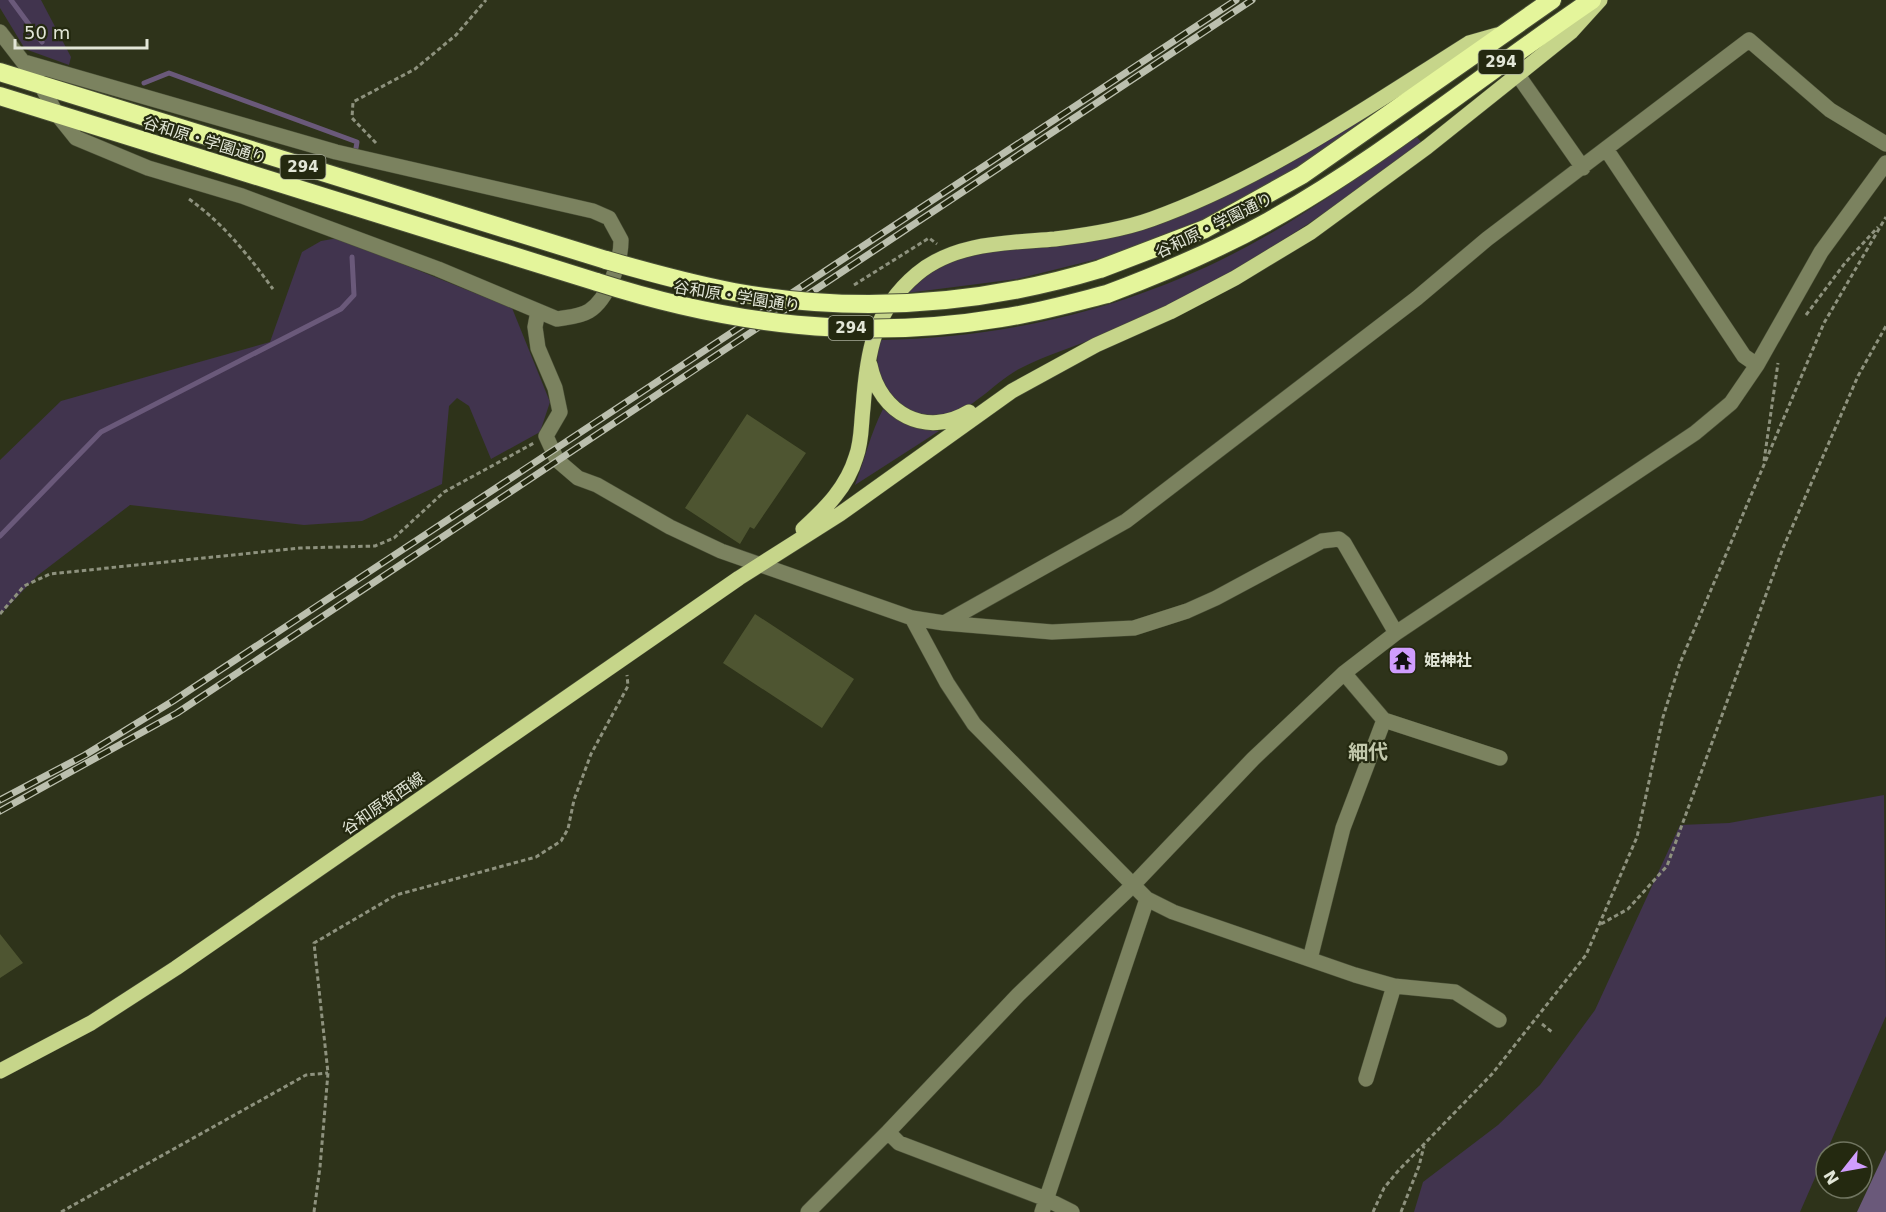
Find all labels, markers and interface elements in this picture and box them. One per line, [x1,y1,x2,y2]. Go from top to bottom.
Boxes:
scale bar [15,12,147,50]
text: 50 m [24,22,70,43]
road number: 294 [1478,50,1524,74]
street label: 谷和原・学園通り [141,113,269,168]
road number: 294 [280,155,326,179]
street label: 谷和原・学園通り [1153,189,1276,262]
street label: 谷和原・学園通り [672,277,802,316]
road number: 294 [828,316,874,340]
temple icon: 姫神社 [1387,644,1419,676]
place label: 姫神社 [1424,651,1472,670]
district label: 細代 [1348,740,1388,764]
street label: 谷和原筑西線 [339,768,428,839]
north arrow [1814,1140,1874,1200]
text: N [1820,1167,1843,1188]

